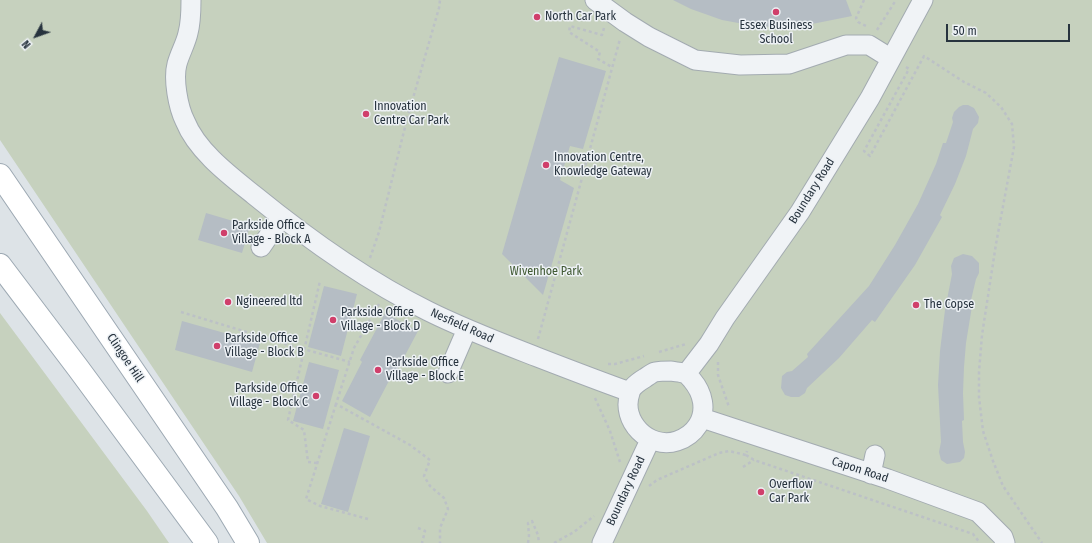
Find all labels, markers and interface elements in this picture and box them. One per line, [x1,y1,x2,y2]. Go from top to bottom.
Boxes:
marker: Essex Business School [771,7,781,17]
place label: North Car Park [545,10,616,24]
marker: North Car Park [532,12,542,22]
north arrow [16,16,56,56]
scale bar [948,16,1072,42]
place label: Essex Business School [740,19,812,47]
text: 50 m [953,24,977,38]
text: N [19,37,34,51]
place label: Innovation Centre Car Park [374,100,449,128]
marker: Innovation Centre Car Park [361,109,371,119]
place label: Innovation Centre, Knowledge Gateway [554,151,652,179]
street label: Boundary Road [786,155,838,227]
marker: Innovation Centre, Knowledge Gateway [541,160,551,170]
place label: Parkside Office Village - Block A [232,219,310,247]
marker: Parkside Office Village - Block A [219,228,229,238]
park label: Wivenhoe Park [510,265,582,279]
place label: Ngineered ltd [236,295,303,309]
marker: Ngineered ltd [223,297,233,307]
place label: The Copse [924,298,974,312]
marker: The Copse [911,300,921,310]
place label: Parkside Office Village - Block D [341,306,420,334]
street label: Nesfield Road [428,306,496,346]
marker: Parkside Office Village - Block D [328,315,338,325]
street label: Clingoe Hill [103,331,147,385]
place label: Parkside Office Village - Block B [225,332,304,360]
marker: Parkside Office Village - Block B [212,341,222,351]
place label: Parkside Office Village - Block E [386,356,464,384]
marker: Parkside Office Village - Block E [373,365,383,375]
place label: Parkside Office Village - Block C [230,382,308,410]
marker: Parkside Office Village - Block C [311,391,321,401]
street label: Boundary Road [604,454,648,528]
street label: Capon Road [830,454,890,486]
place label: Overflow Car Park [769,478,813,506]
marker: Overflow Car Park [756,487,766,497]

